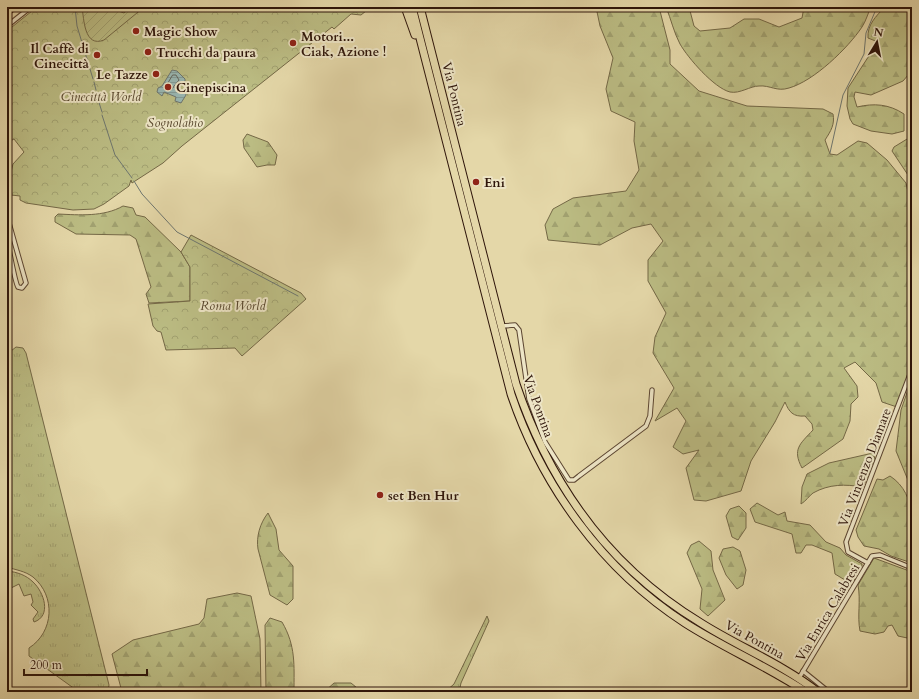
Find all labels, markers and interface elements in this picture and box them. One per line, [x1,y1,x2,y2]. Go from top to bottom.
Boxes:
north arrow [857,22,897,62]
place label: Magic Show [144,23,218,41]
text: N [873,24,885,41]
marker: Magic Show [131,26,141,36]
place label: Motori... Ciak, Azione ! [301,28,386,61]
marker: Motori... Ciak, Azione ! [288,38,298,48]
place label: Il Caffè di Cinecittà [30,40,90,73]
place label: Trucchi da paura [156,44,257,62]
marker: Trucchi da paura [143,47,153,57]
marker: Il Caffè di Cinecittà [92,50,102,60]
street label: Via Pontina [437,60,471,128]
place label: Le Tazze [96,66,148,84]
marker: Le Tazze [151,69,161,79]
place label: Cinepiscina [176,79,247,97]
marker: Cinepiscina [163,82,173,92]
park label: Cinecittà World [61,88,142,106]
park label: Sognolabio [147,114,203,132]
place label: Eni [484,174,505,192]
marker: Eni [471,177,481,187]
park label: Roma World [200,297,267,315]
street label: Via Pontina [518,373,558,440]
street label: Via Vincenzo Diamare [834,405,896,529]
place label: set Ben Hur [388,487,459,505]
marker: set Ben Hur [375,490,385,500]
street label: Via Enrica Calabresi [791,560,864,665]
street label: Via Pontina [722,616,788,664]
scale bar [24,651,147,677]
text: 200 m [30,657,63,673]

